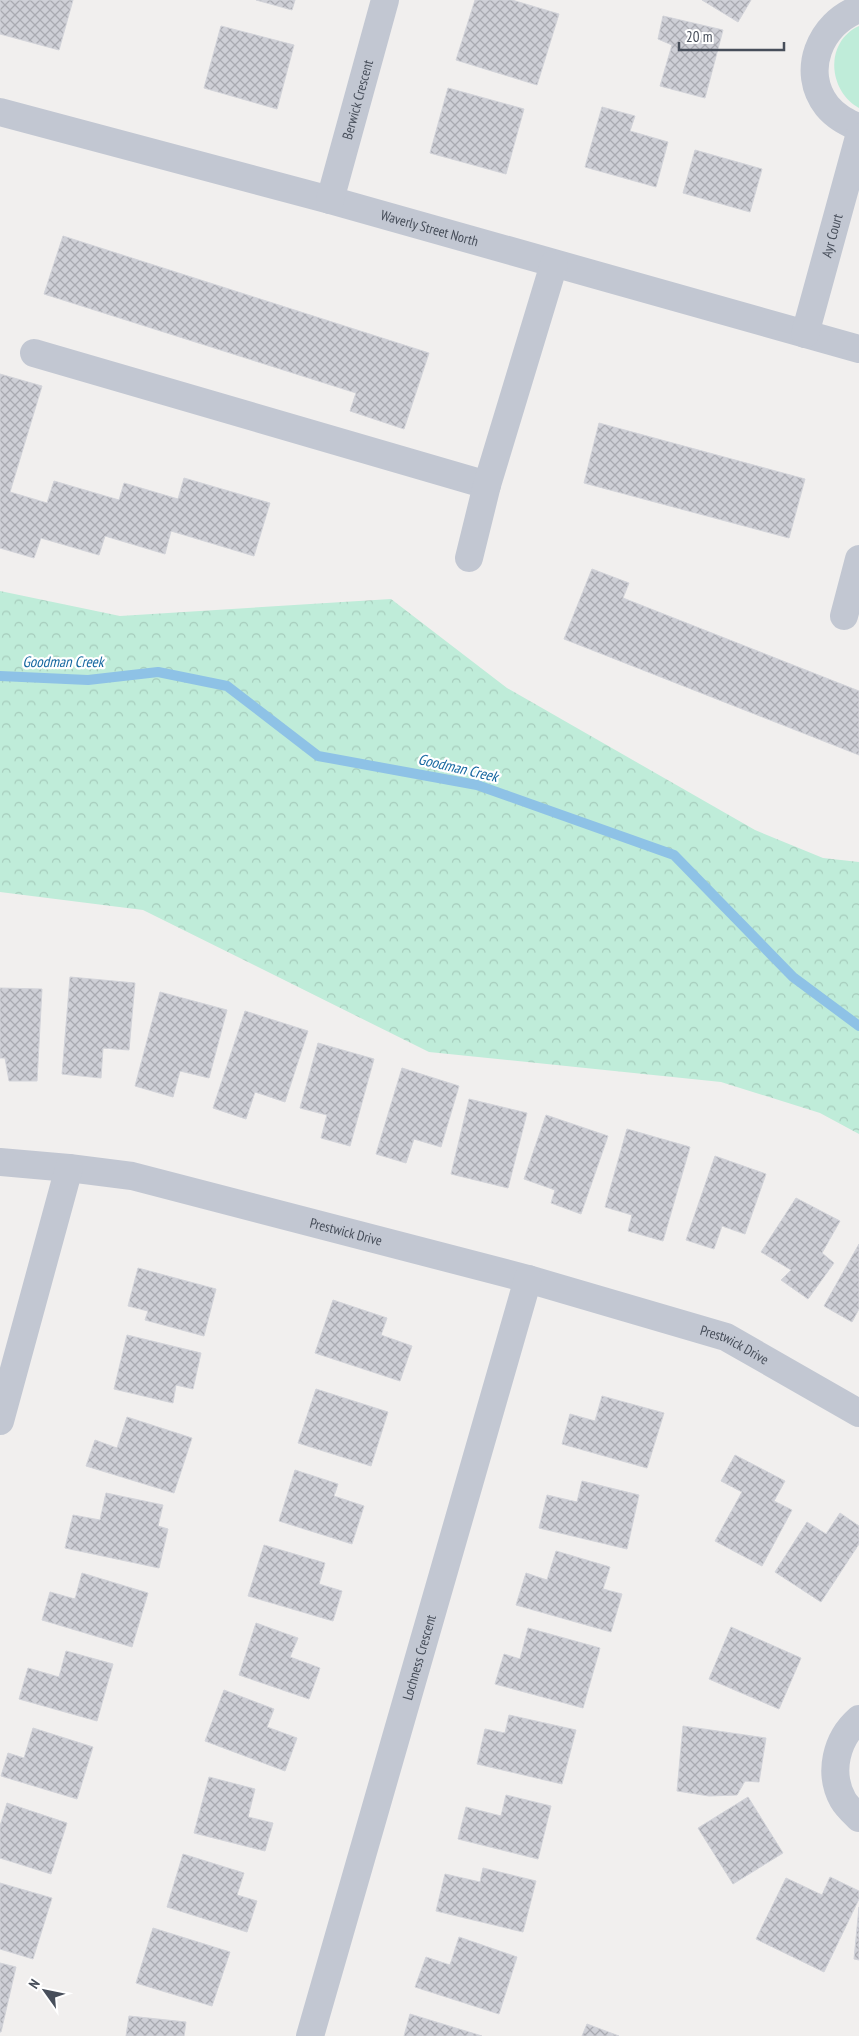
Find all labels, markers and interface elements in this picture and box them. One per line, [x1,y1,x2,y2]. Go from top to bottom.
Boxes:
scale bar [679,20,784,52]
text: 20 m [686,27,712,46]
street label: Berwick Crescent [338,58,377,142]
street label: Waverly Street North [379,206,480,250]
street label: Ayr Court [817,212,847,259]
water label: Goodman Creek [22,652,106,671]
water label: Goodman Creek [416,749,502,786]
street label: Prestwick Drive [308,1214,384,1250]
street label: Prestwick Drive [698,1321,772,1369]
street label: Lochness Crescent [398,1612,440,1702]
north arrow [20,1966,70,2016]
text: N [24,1976,44,1992]

